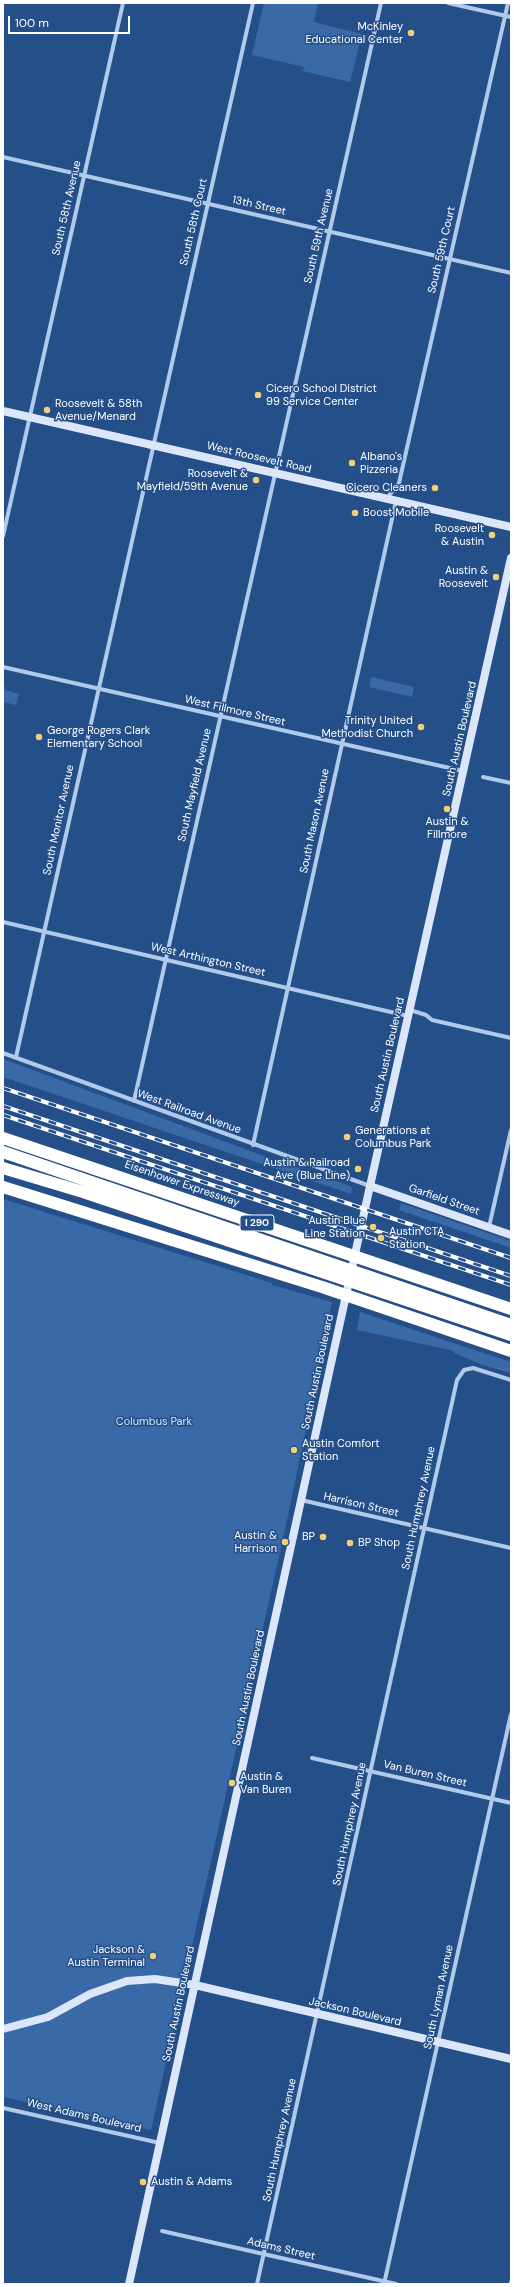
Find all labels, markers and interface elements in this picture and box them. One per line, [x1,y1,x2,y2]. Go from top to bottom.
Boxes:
scale bar [10,8,132,34]
text: 100 m [15,15,49,31]
place label: McKinley Educational Center [305,20,403,46]
marker: McKinley Educational Center [406,28,416,38]
street label: South 58th Avenue [50,159,84,257]
street label: South 58th Court [178,177,210,267]
street label: South 59th Avenue [302,187,336,285]
street label: 13th Street [231,193,287,219]
street label: South 59th Court [426,205,458,295]
place label: Cicero School District 99 Service Center [266,382,377,408]
marker: Cicero School District 99 Service Center [253,390,263,400]
place label: Roosevelt & 58th Avenue/Menard [55,397,142,423]
marker: Roosevelt & 58th Avenue/Menard [42,405,52,415]
street label: West Roosevelt Road [206,440,312,476]
place label: Albano's Pizzeria [360,450,402,476]
marker: Albano's Pizzeria [347,458,357,468]
place label: Roosevelt & Mayfield/59th Avenue [137,467,248,493]
marker: Roosevelt & Mayfield/59th Avenue [251,475,261,485]
place label: Cicero Cleaners [346,481,427,495]
marker: Cicero Cleaners [430,483,440,493]
place label: Boost Mobile [363,506,429,520]
marker: Boost Mobile [350,508,360,518]
place label: Roosevelt & Austin [435,522,484,548]
marker: Roosevelt & Austin [487,530,497,540]
place label: Austin & Roosevelt [439,564,488,590]
marker: Austin & Roosevelt [491,572,501,582]
street label: South Austin Boulevard [440,680,480,798]
street label: West Fillmore Street [183,693,287,729]
place label: Trinity United Methodist Church [321,714,413,740]
marker: Trinity United Methodist Church [416,722,426,732]
place label: George Rogers Clark Elementary School [47,724,150,750]
street label: South Mayfield Avenue [176,727,214,843]
marker: George Rogers Clark Elementary School [34,732,44,742]
street label: South Monitor Avenue [41,764,77,876]
street label: South Mason Avenue [297,767,333,875]
marker: Austin & Fillmore [442,804,452,814]
place label: Austin & Fillmore [425,815,469,841]
street label: West Arthington Street [149,940,267,980]
street label: South Austin Boulevard [368,996,408,1114]
street label: West Railroad Avenue [135,1087,243,1137]
place label: Generations at Columbus Park [355,1124,431,1150]
marker: Generations at Columbus Park [342,1132,352,1142]
place label: Austin & Railroad Ave (Blue Line) [263,1156,350,1182]
street label: Eisenhower Expressway [123,1158,241,1210]
marker: Austin & Railroad Ave (Blue Line) [353,1164,363,1174]
street label: Garfield Street [407,1182,481,1218]
place label: Austin Blue Line Station [305,1214,365,1240]
road number: I 290 [240,1215,274,1231]
marker: Austin Blue Line Station [368,1222,378,1232]
place label: Austin CTA Station [389,1225,444,1251]
marker: Austin CTA Station [376,1233,386,1243]
street label: South Austin Boulevard [299,1313,337,1431]
park label: Columbus Park [116,1415,192,1429]
place label: Austin Comfort Station [302,1437,380,1463]
marker: Austin Comfort Station [289,1445,299,1455]
street label: South Humphrey Avenue [399,1445,439,1571]
street label: Harrison Street [322,1490,400,1520]
place label: Austin & Harrison [234,1529,277,1555]
place label: BP [302,1530,315,1544]
marker: BP [318,1532,328,1542]
place label: BP Shop [358,1536,400,1550]
marker: Austin & Harrison [280,1537,290,1547]
marker: BP Shop [345,1538,355,1548]
street label: South Austin Boulevard [230,1629,268,1747]
street label: Van Buren Street [382,1758,468,1790]
street label: South Humphrey Avenue [330,1761,370,1887]
place label: Austin & Van Buren [240,1770,291,1796]
marker: Austin & Van Buren [227,1778,237,1788]
place label: Jackson & Austin Terminal [67,1943,145,1969]
street label: South Lyman Avenue [421,1944,457,2050]
street label: South Austin Boulevard [160,1945,198,2063]
marker: Jackson & Austin Terminal [148,1951,158,1961]
street label: Jackson Boulevard [307,1995,403,2029]
street label: South Humphrey Avenue [260,2077,300,2203]
street label: West Adams Boulevard [25,2096,143,2136]
place label: Austin & Adams [151,2175,232,2189]
marker: Austin & Adams [138,2177,148,2187]
street label: Adams Street [246,2235,316,2263]

